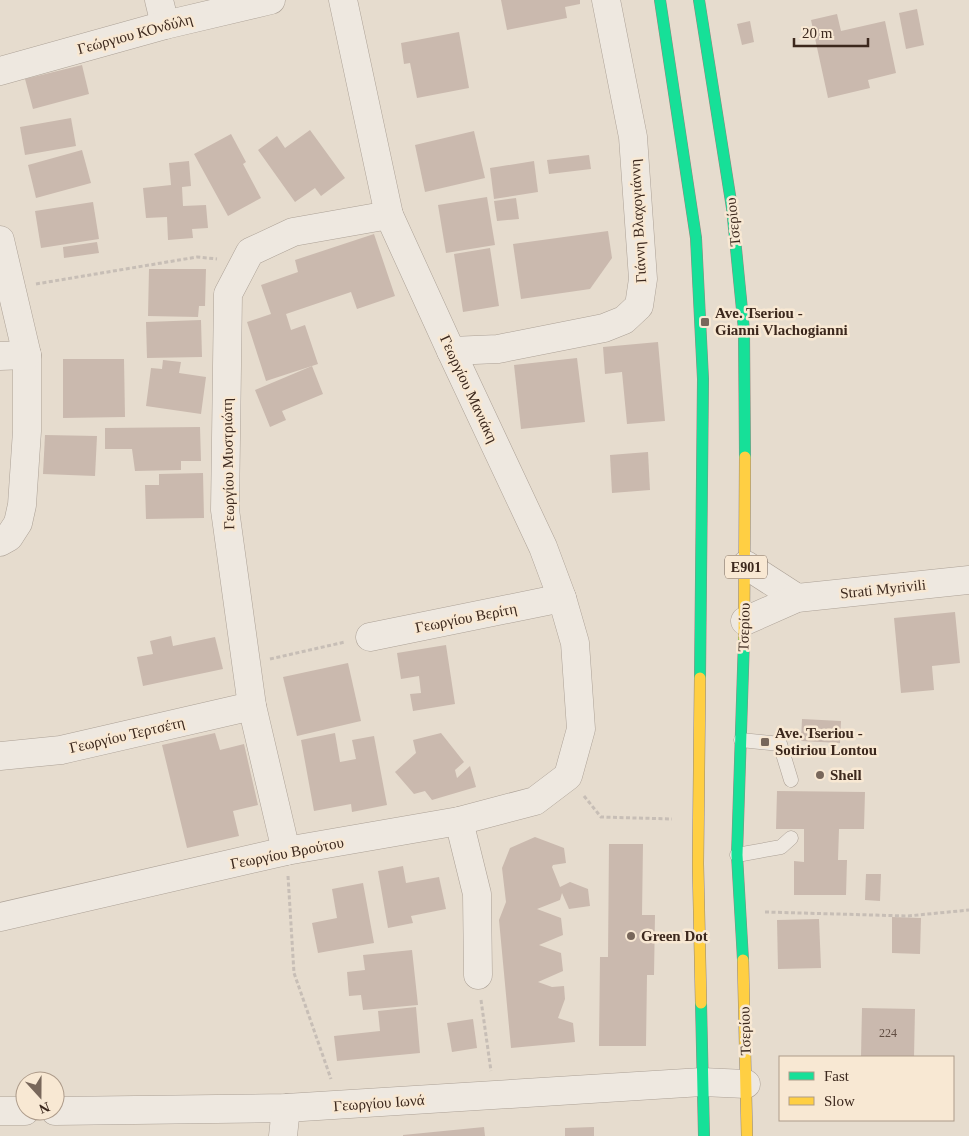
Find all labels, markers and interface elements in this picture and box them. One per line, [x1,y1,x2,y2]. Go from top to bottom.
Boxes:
street label: Γεώργιου ΚΟνδύλη [76,11,194,57]
scale bar [794,15,868,47]
text: 20 m [802,25,833,41]
street label: Γιάννη Βλαχογιάννη [627,158,649,283]
street label: Τσερίου [722,197,744,247]
place label: Ave. Tseriou - Gianni Vlachogianni [715,305,848,338]
marker: Ave. Tseriou - Gianni Vlachogianni [699,316,711,328]
street label: Γεωργίου Μανιάκη [437,333,501,446]
street label: Γεωργίου Μυστριώτη [219,398,237,530]
road number: E901 [725,556,767,578]
street label: Strati Myrivili [839,577,927,601]
street label: Γεωργίου Βερίτη [414,600,518,636]
street label: Τσερίου [735,602,753,652]
street label: Γεωργίου Τερτσέτη [68,714,186,756]
place label: Ave. Tseriou - Sotiriou Lontou [775,725,877,758]
marker: Ave. Tseriou - Sotiriou Lontou [759,736,771,748]
place label: Shell [830,767,862,783]
marker: Shell [814,769,826,781]
street label: Γεωργίου Βρούτου [229,834,345,872]
place label: Green Dot [641,928,708,944]
marker: Green Dot [625,930,637,942]
street label: Τσερίου [736,1006,754,1056]
house number: 224 [879,1026,897,1040]
legend [779,1056,954,1121]
text: Fast [824,1068,850,1084]
north arrow [15,1071,65,1121]
street label: Γεωργίου Ιωνά [333,1092,425,1114]
text: Slow [824,1093,855,1109]
text: N [37,1099,52,1116]

